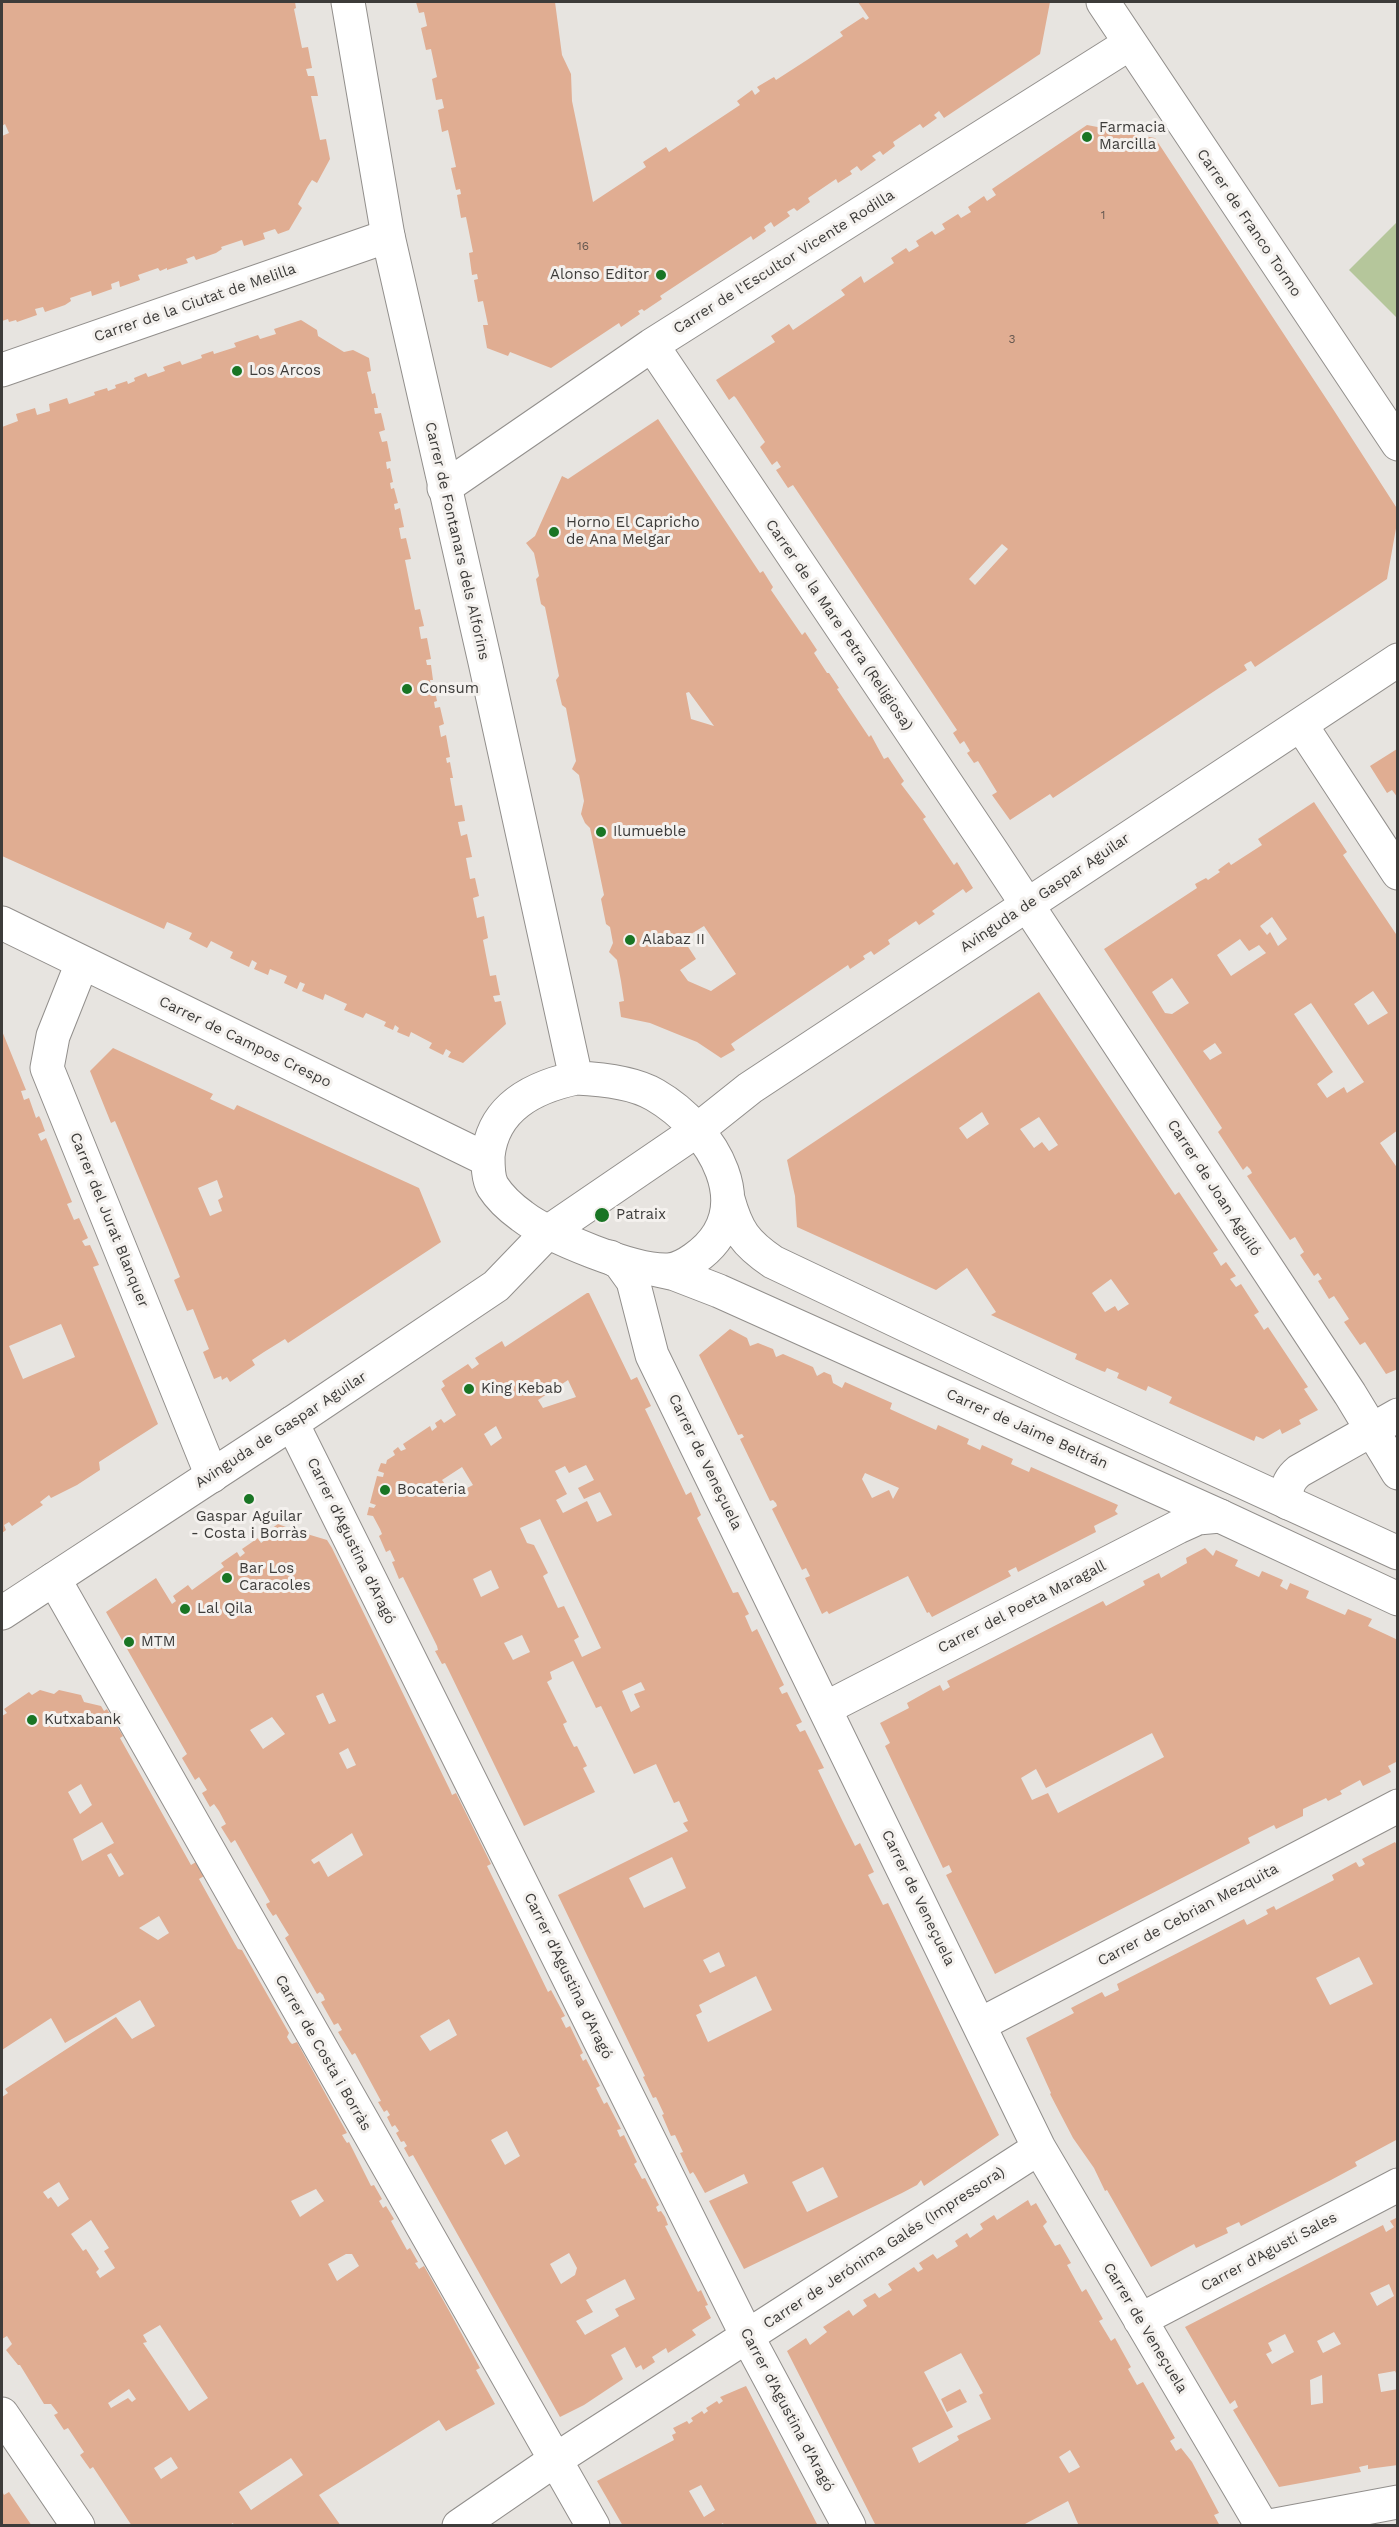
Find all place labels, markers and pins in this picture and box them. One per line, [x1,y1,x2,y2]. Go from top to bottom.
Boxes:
place label: Farmacia Marcilla [1099,119,1166,154]
marker: Farmacia Marcilla [1080,130,1094,144]
place label: Alonso Editor [550,266,649,284]
marker: Alonso Editor [654,268,668,282]
place label: Los Arcos [249,362,321,380]
marker: Los Arcos [230,364,244,378]
place label: Horno El Capricho de Ana Melgar [566,514,700,549]
marker: Horno El Capricho de Ana Melgar [547,525,561,539]
place label: Consum [419,680,479,698]
marker: Consum [400,682,414,696]
place label: Ilumueble [613,823,686,841]
marker: Ilumueble [594,825,608,839]
place label: Alabaz II [642,931,705,949]
marker: Alabaz II [623,933,637,947]
marker: Patraix [593,1206,611,1224]
place label: Patraix [616,1206,666,1224]
place label: King Kebab [481,1380,562,1398]
marker: King Kebab [462,1382,476,1396]
place label: Bocateria [397,1481,466,1499]
marker: Bocateria [378,1483,392,1497]
marker: Gaspar Aguilar - Costa i Borràs [242,1492,256,1506]
place label: Gaspar Aguilar - Costa i Borràs [191,1508,307,1543]
place label: Bar Los Caracoles [239,1560,311,1595]
marker: Bar Los Caracoles [220,1571,234,1585]
place label: Lal Qila [197,1600,252,1618]
marker: Lal Qila [178,1602,192,1616]
place label: MTM [141,1633,176,1651]
marker: MTM [122,1635,136,1649]
place label: Kutxabank [44,1711,121,1729]
marker: Kutxabank [25,1713,39,1727]

